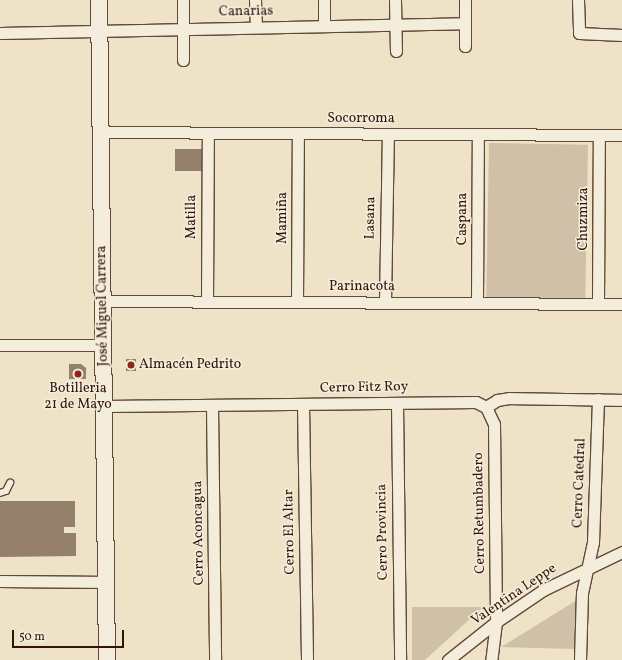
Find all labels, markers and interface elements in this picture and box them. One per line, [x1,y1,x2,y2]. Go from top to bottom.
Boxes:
street label: Canarias [219,3,273,21]
street label: Socorroma [327,111,395,127]
street label: Chuzmiza [576,188,592,250]
street label: Mamiña [275,192,291,244]
street label: Caspana [455,193,471,245]
street label: Matilla [184,195,200,239]
street label: Lasana [362,196,380,240]
street label: José Miguel Carrera [94,246,112,366]
street label: Parinacota [329,279,395,295]
place label: Almacén Pedrito [139,357,241,373]
marker: Almacén Pedrito [126,360,136,370]
marker: Botilleria 21 de Mayo [73,369,83,379]
street label: Cerro Fitz Roy [320,379,408,397]
place label: Botilleria 21 de Mayo [44,381,112,414]
street label: Cerro Catedral [570,438,590,528]
street label: Cerro Retumbadero [471,452,489,574]
street label: Cerro Aconcagua [190,481,208,585]
street label: Cerro Provincia [374,484,392,580]
street label: Cerro El Altar [281,489,299,575]
street label: Valentina Leppe [468,560,560,630]
scale bar [14,622,126,648]
text: 50 m [19,629,45,645]

